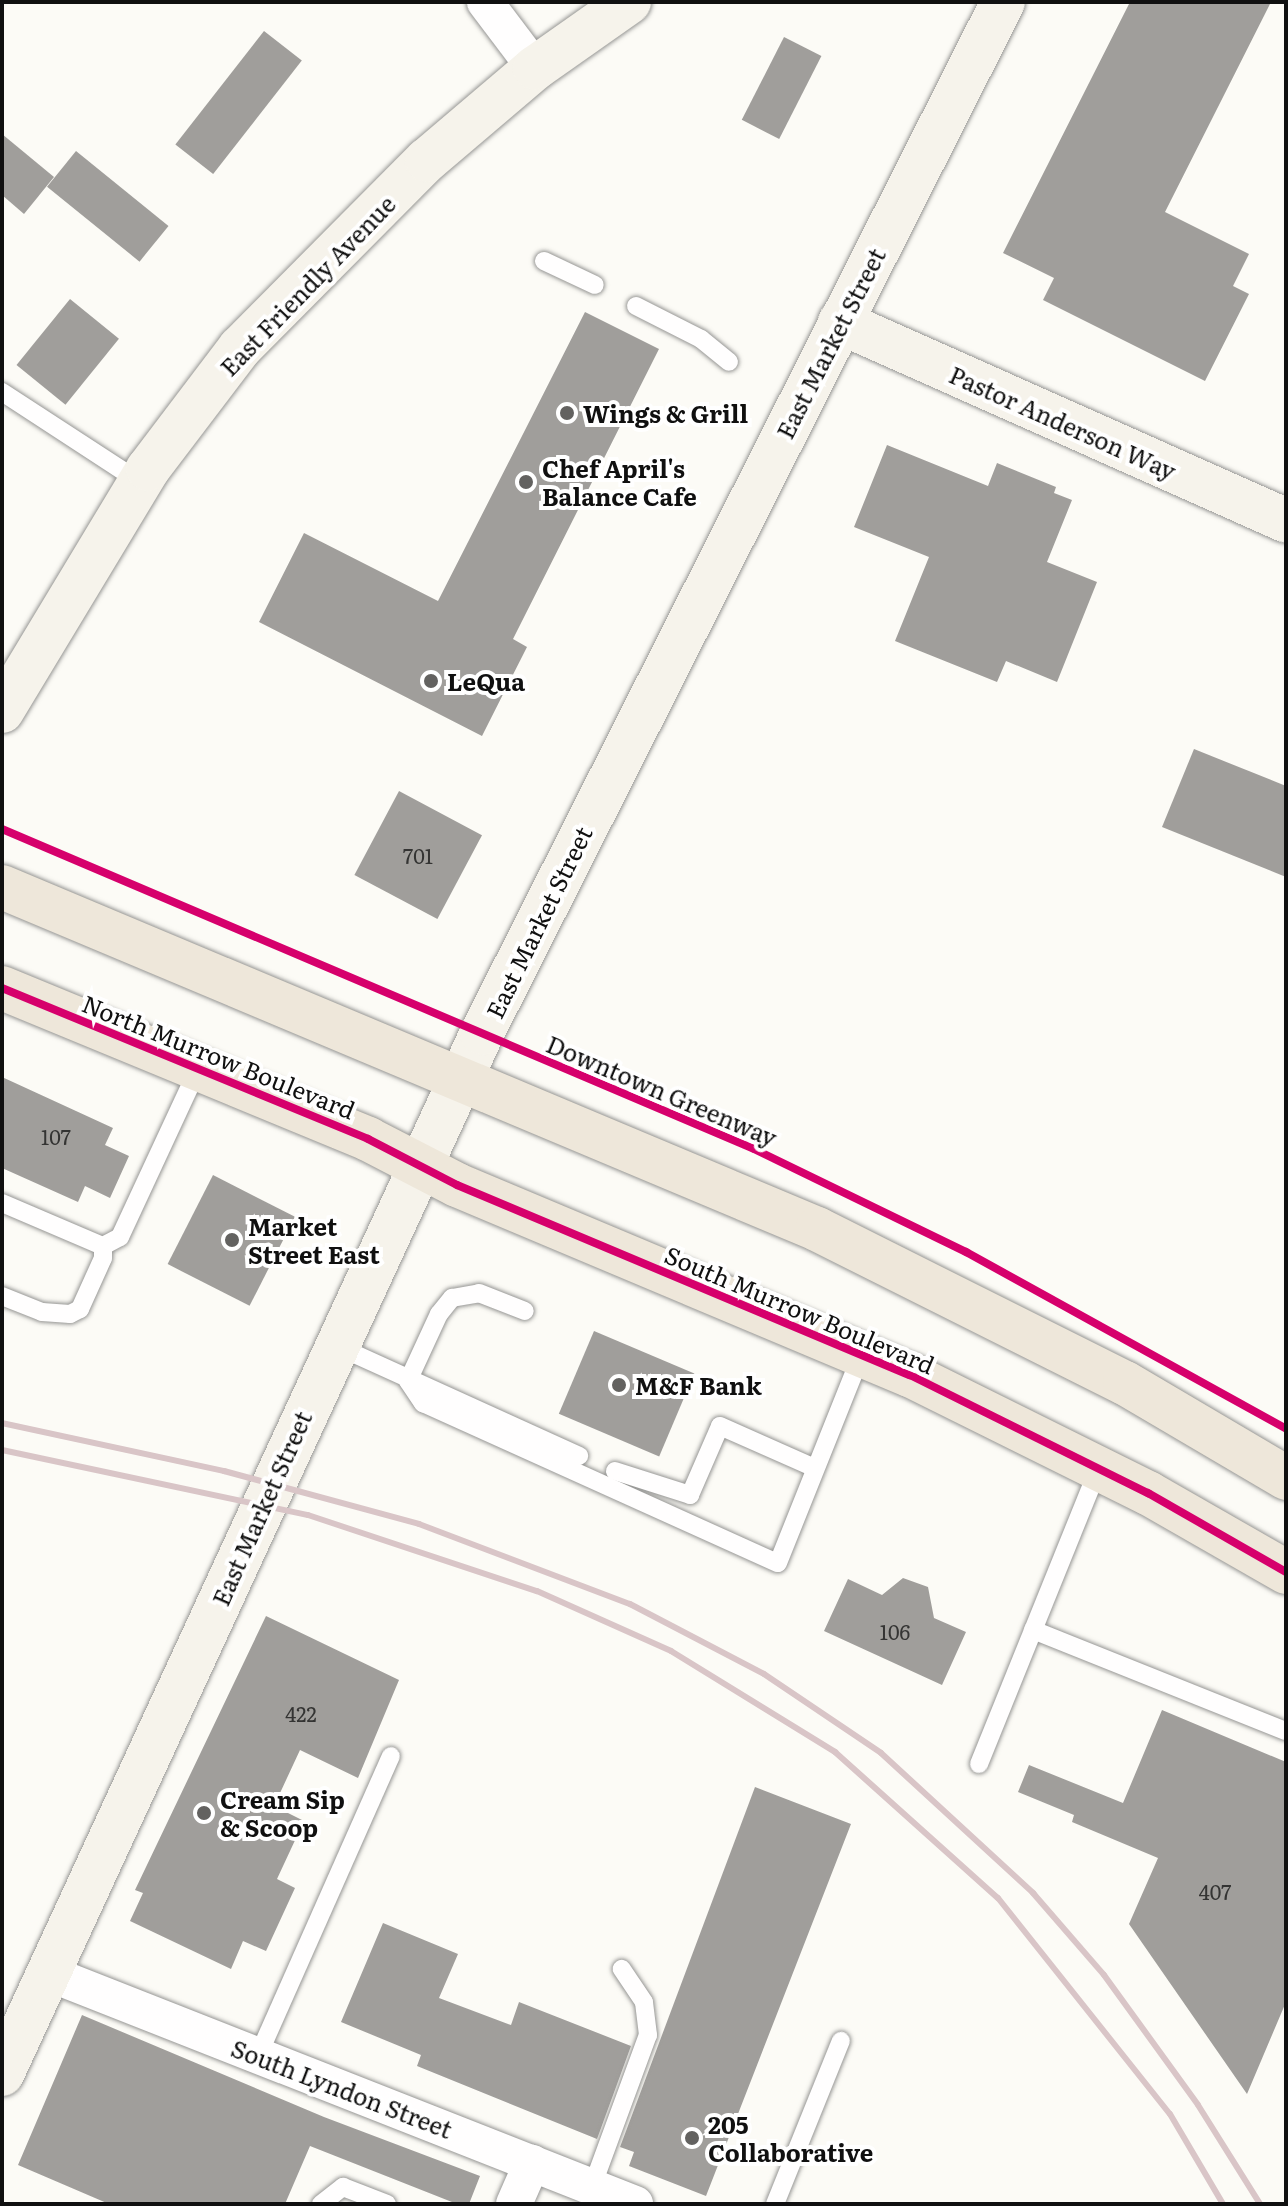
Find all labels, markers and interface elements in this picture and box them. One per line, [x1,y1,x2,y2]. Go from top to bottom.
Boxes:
street label: East Friendly Avenue [213,189,401,381]
street label: East Market Street [770,243,890,443]
street label: Pastor Anderson Way [945,359,1181,485]
place label: Wings & Grill [583,399,748,427]
marker: Wings & Grill [558,404,576,422]
place label: Chef April's Balance Cafe [542,454,697,510]
marker: Chef April's Balance Cafe [517,473,535,491]
place label: LeQua [447,667,525,695]
marker: LeQua [422,672,440,690]
street label: East Market Street [479,821,597,1023]
house number: 701 [403,843,433,867]
street label: North Murrow Boulevard [78,988,360,1124]
street label: Downtown Greenway [543,1028,781,1152]
house number: 107 [41,1124,71,1148]
place label: Market Street East [248,1212,380,1268]
marker: Market Street East [223,1231,241,1249]
street label: South Murrow Boulevard [661,1239,939,1379]
place label: M&F Bank [635,1371,762,1399]
marker: M&F Bank [610,1376,628,1394]
street label: East Market Street [205,1406,317,1610]
house number: 106 [880,1619,910,1643]
house number: 422 [285,1701,317,1725]
place label: Cream Sip & Scoop [220,1785,345,1841]
marker: Cream Sip & Scoop [195,1804,213,1822]
house number: 407 [1199,1879,1231,1903]
street label: South Lyndon Street [228,2033,456,2143]
place label: 205 Collaborative [708,2110,873,2166]
marker: 205 Collaborative [683,2129,701,2147]

